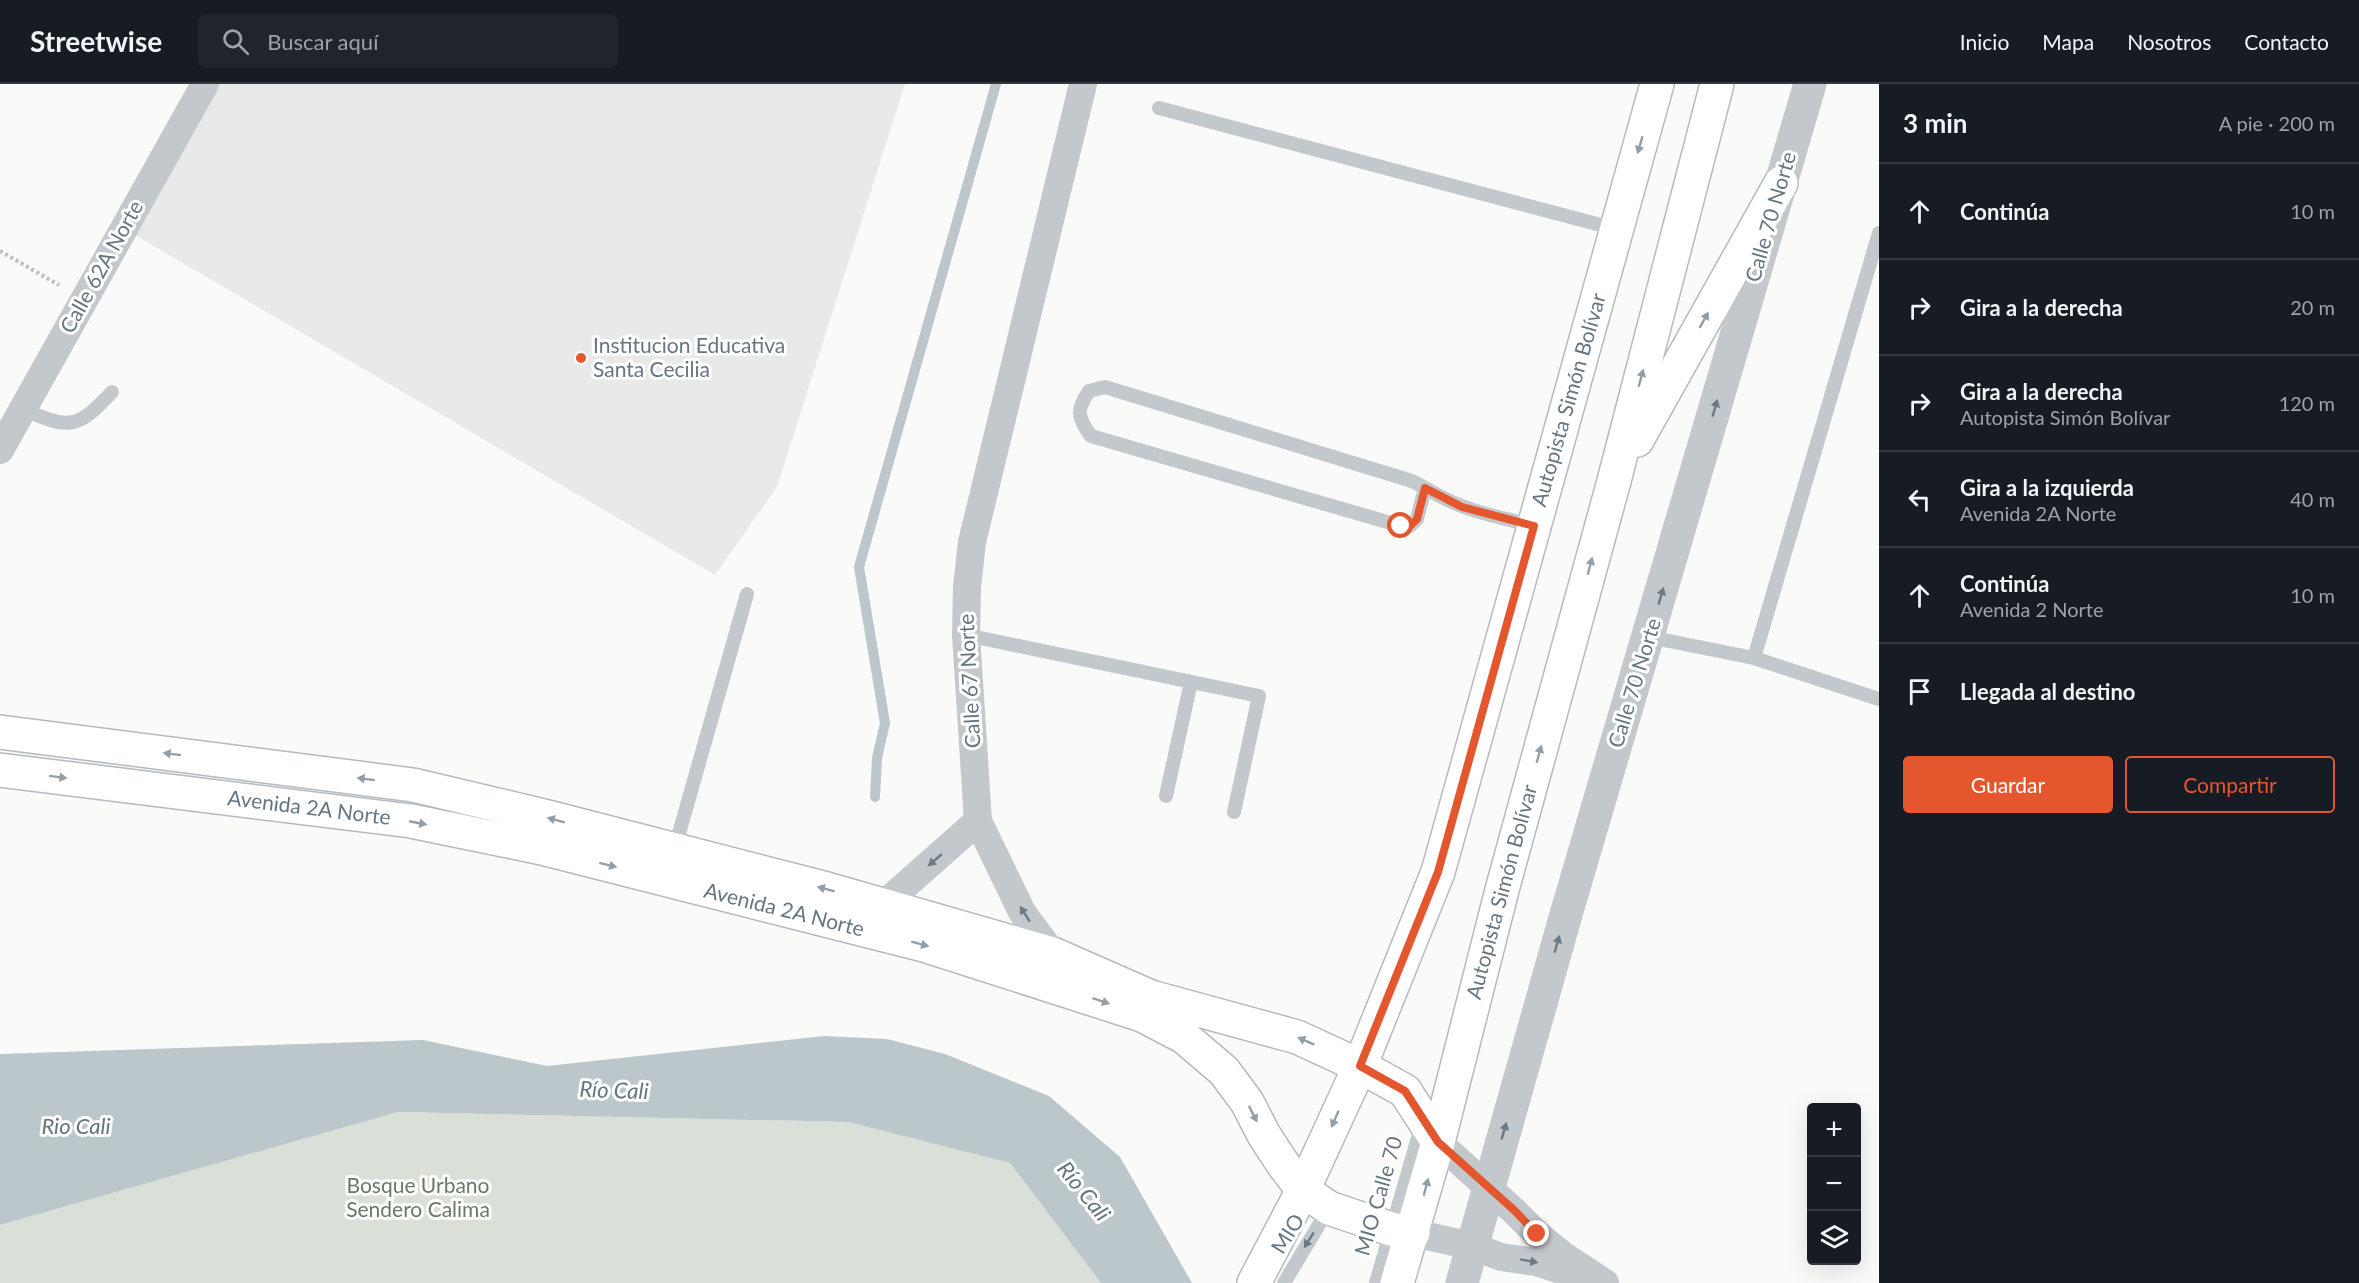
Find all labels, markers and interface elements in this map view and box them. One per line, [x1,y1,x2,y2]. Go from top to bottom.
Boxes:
search box [198,14,618,68]
text: Streetwise [30,24,162,58]
icon: search [219,25,252,58]
text: Buscar aquí [267,28,378,55]
text: Inicio [1960,29,2009,54]
text: Mapa [2042,29,2094,54]
text: Nosotros [2127,29,2211,54]
text: Contacto [2244,29,2329,54]
text: 3 min [1903,107,1967,139]
text: A pie · 200 m [2219,111,2335,135]
one-way arrow [1635,136,1644,154]
street label: Calle 70 Norte [1739,149,1800,285]
icon: ahead [1903,195,1936,228]
street label: Calle 62A Norte [54,196,147,337]
text: Continúa [1960,198,2049,225]
text: 10 m [2290,199,2335,223]
street label: Autopista Simón Bolívar [1525,290,1610,509]
icon: right [1903,291,1936,324]
text: Gira a la derecha [1960,294,2123,321]
text: 20 m [2290,295,2335,319]
one-way arrow [1699,311,1709,328]
place label: Institucion Educativa Santa Cecilia [593,332,785,381]
marker: Institucion Educativa Santa Cecilia [574,351,588,365]
one-way arrow [1636,369,1646,387]
text: Gira a la derecha [1960,378,2123,405]
icon: right [1903,387,1936,420]
text: 120 m [2279,391,2335,415]
one-way arrow [1711,399,1720,417]
text: Autopista Simón Bolívar [1960,405,2170,429]
text: Gira a la izquierda [1960,474,2134,501]
icon: left [1903,483,1936,516]
text: 40 m [2290,487,2335,511]
text: Avenida 2A Norte [1960,501,2116,525]
route start [1387,512,1413,538]
one-way arrow [1586,557,1596,575]
text: Continúa [1960,570,2049,597]
icon: ahead [1903,579,1936,612]
text: 10 m [2290,583,2335,607]
one-way arrow [1657,587,1666,605]
text: Avenida 2 Norte [1960,597,2104,621]
street label: Calle 67 Norte [953,613,985,749]
street label: Calle 70 Norte [1602,615,1665,750]
icon: arrive [1903,675,1936,708]
text: Llegada al destino [1960,678,2136,705]
one-way arrow [1535,745,1544,763]
one-way arrow [163,749,182,759]
button: Guardar [1903,756,2113,813]
button: Compartir [2125,756,2335,813]
one-way arrow [49,772,68,782]
one-way arrow [356,774,375,784]
street label: Autopista Simón Bolívar [1460,781,1541,1002]
street label: Avenida 2A Norte [226,784,392,829]
one-way arrow [547,814,566,824]
one-way arrow [409,819,428,828]
one-way arrow [927,853,942,867]
one-way arrow [599,861,618,871]
street label: Avenida 2A Norte [702,877,867,941]
one-way arrow [817,884,835,894]
one-way arrow [1019,906,1030,923]
one-way arrow [1553,934,1562,952]
one-way arrow [911,940,929,949]
one-way arrow [1092,997,1110,1007]
one-way arrow [1298,1037,1315,1046]
water label: Río Cali [579,1075,649,1104]
map controls [1807,1103,1861,1265]
button: + [1807,1103,1861,1157]
one-way arrow [1248,1105,1258,1122]
one-way arrow [1331,1110,1340,1127]
water label: Rio Cali [41,1112,111,1139]
one-way arrow [1500,1122,1509,1140]
street label: MIO Calle 70 [1349,1133,1406,1258]
water label: Río Cali [1052,1155,1117,1226]
button: − [1807,1157,1861,1211]
park label: Bosque Urbano Sendero Calima [346,1172,490,1221]
one-way arrow [1422,1178,1431,1196]
street label: MIO [1265,1209,1309,1258]
button: layers [1807,1211,1861,1265]
route end [1523,1220,1549,1246]
one-way arrow [1304,1232,1315,1248]
one-way arrow [1519,1257,1538,1266]

